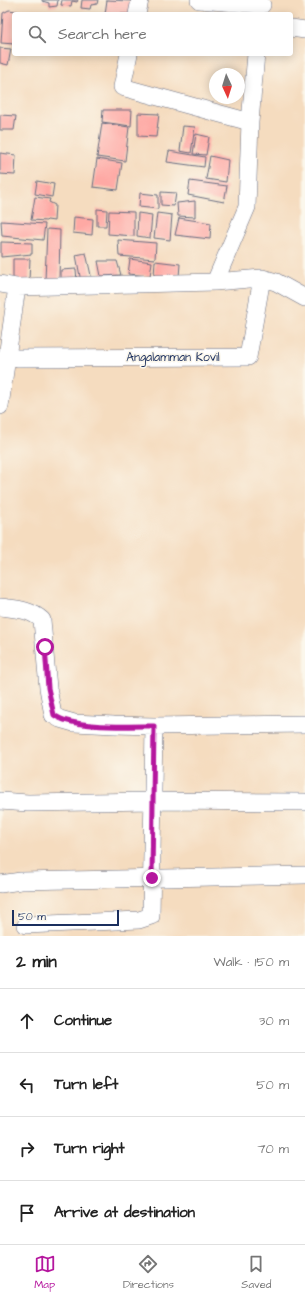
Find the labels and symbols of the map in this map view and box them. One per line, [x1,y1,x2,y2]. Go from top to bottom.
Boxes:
north arrow [209,68,245,104]
street label: Angalamman Kovil [126,349,220,367]
route start [36,638,54,656]
route end [143,869,161,887]
scale bar [12,908,119,927]

